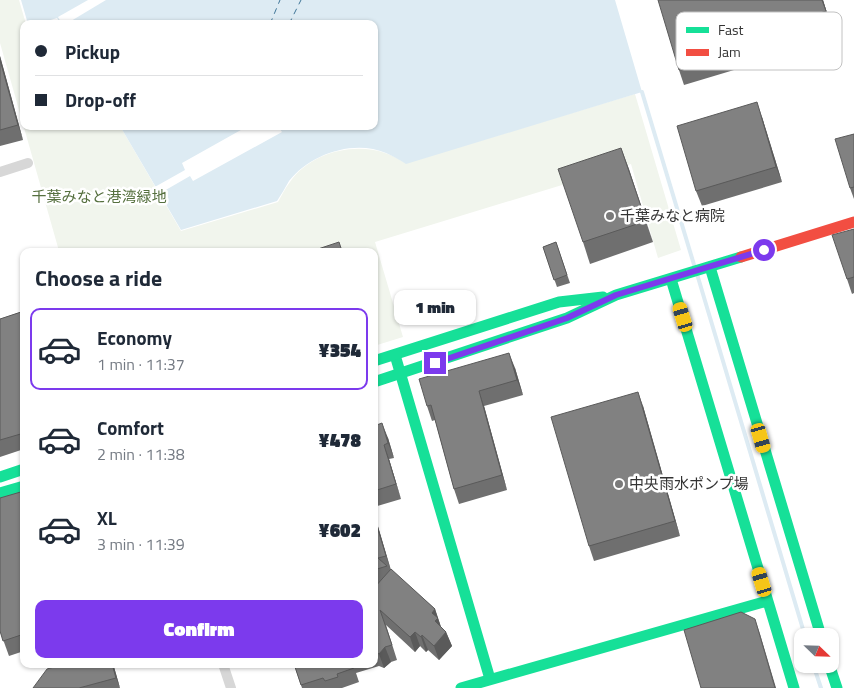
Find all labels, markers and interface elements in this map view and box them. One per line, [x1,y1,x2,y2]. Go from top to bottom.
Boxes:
legend [676,12,842,70]
text: Fast [718,19,743,40]
text: Pickup [65,37,120,66]
text: Jam [718,41,741,62]
text: Drop-off [65,85,136,114]
park label: 千葉みなと港湾緑地 [31,185,167,208]
place label: 千葉みなと病院 [620,204,725,227]
marker: 千葉みなと病院 [604,210,616,222]
route start [753,239,775,261]
text: Choose a ride [35,261,162,295]
callout: 1 min [394,290,476,326]
text: 1 min [415,295,455,319]
car [671,300,694,334]
text: Economy [97,323,172,352]
icon: car [37,327,82,372]
text: ¥354 [319,335,361,364]
text: 1 min · 11:37 [97,352,185,376]
route end [424,352,446,374]
text: Comfort [97,413,164,442]
icon: car [37,417,82,462]
car [749,422,772,454]
text: ¥478 [319,425,361,454]
text: 2 min · 11:38 [97,442,185,466]
place label: 中央雨水ポンプ場 [629,472,749,495]
marker: 中央雨水ポンプ場 [613,478,625,490]
text: XL [97,503,117,532]
icon: car [37,507,82,552]
text: ¥602 [319,515,361,544]
text: 3 min · 11:39 [97,532,185,556]
car [750,565,773,599]
button: Confirm [35,600,363,658]
north arrow [794,628,839,672]
map controls [794,628,839,673]

